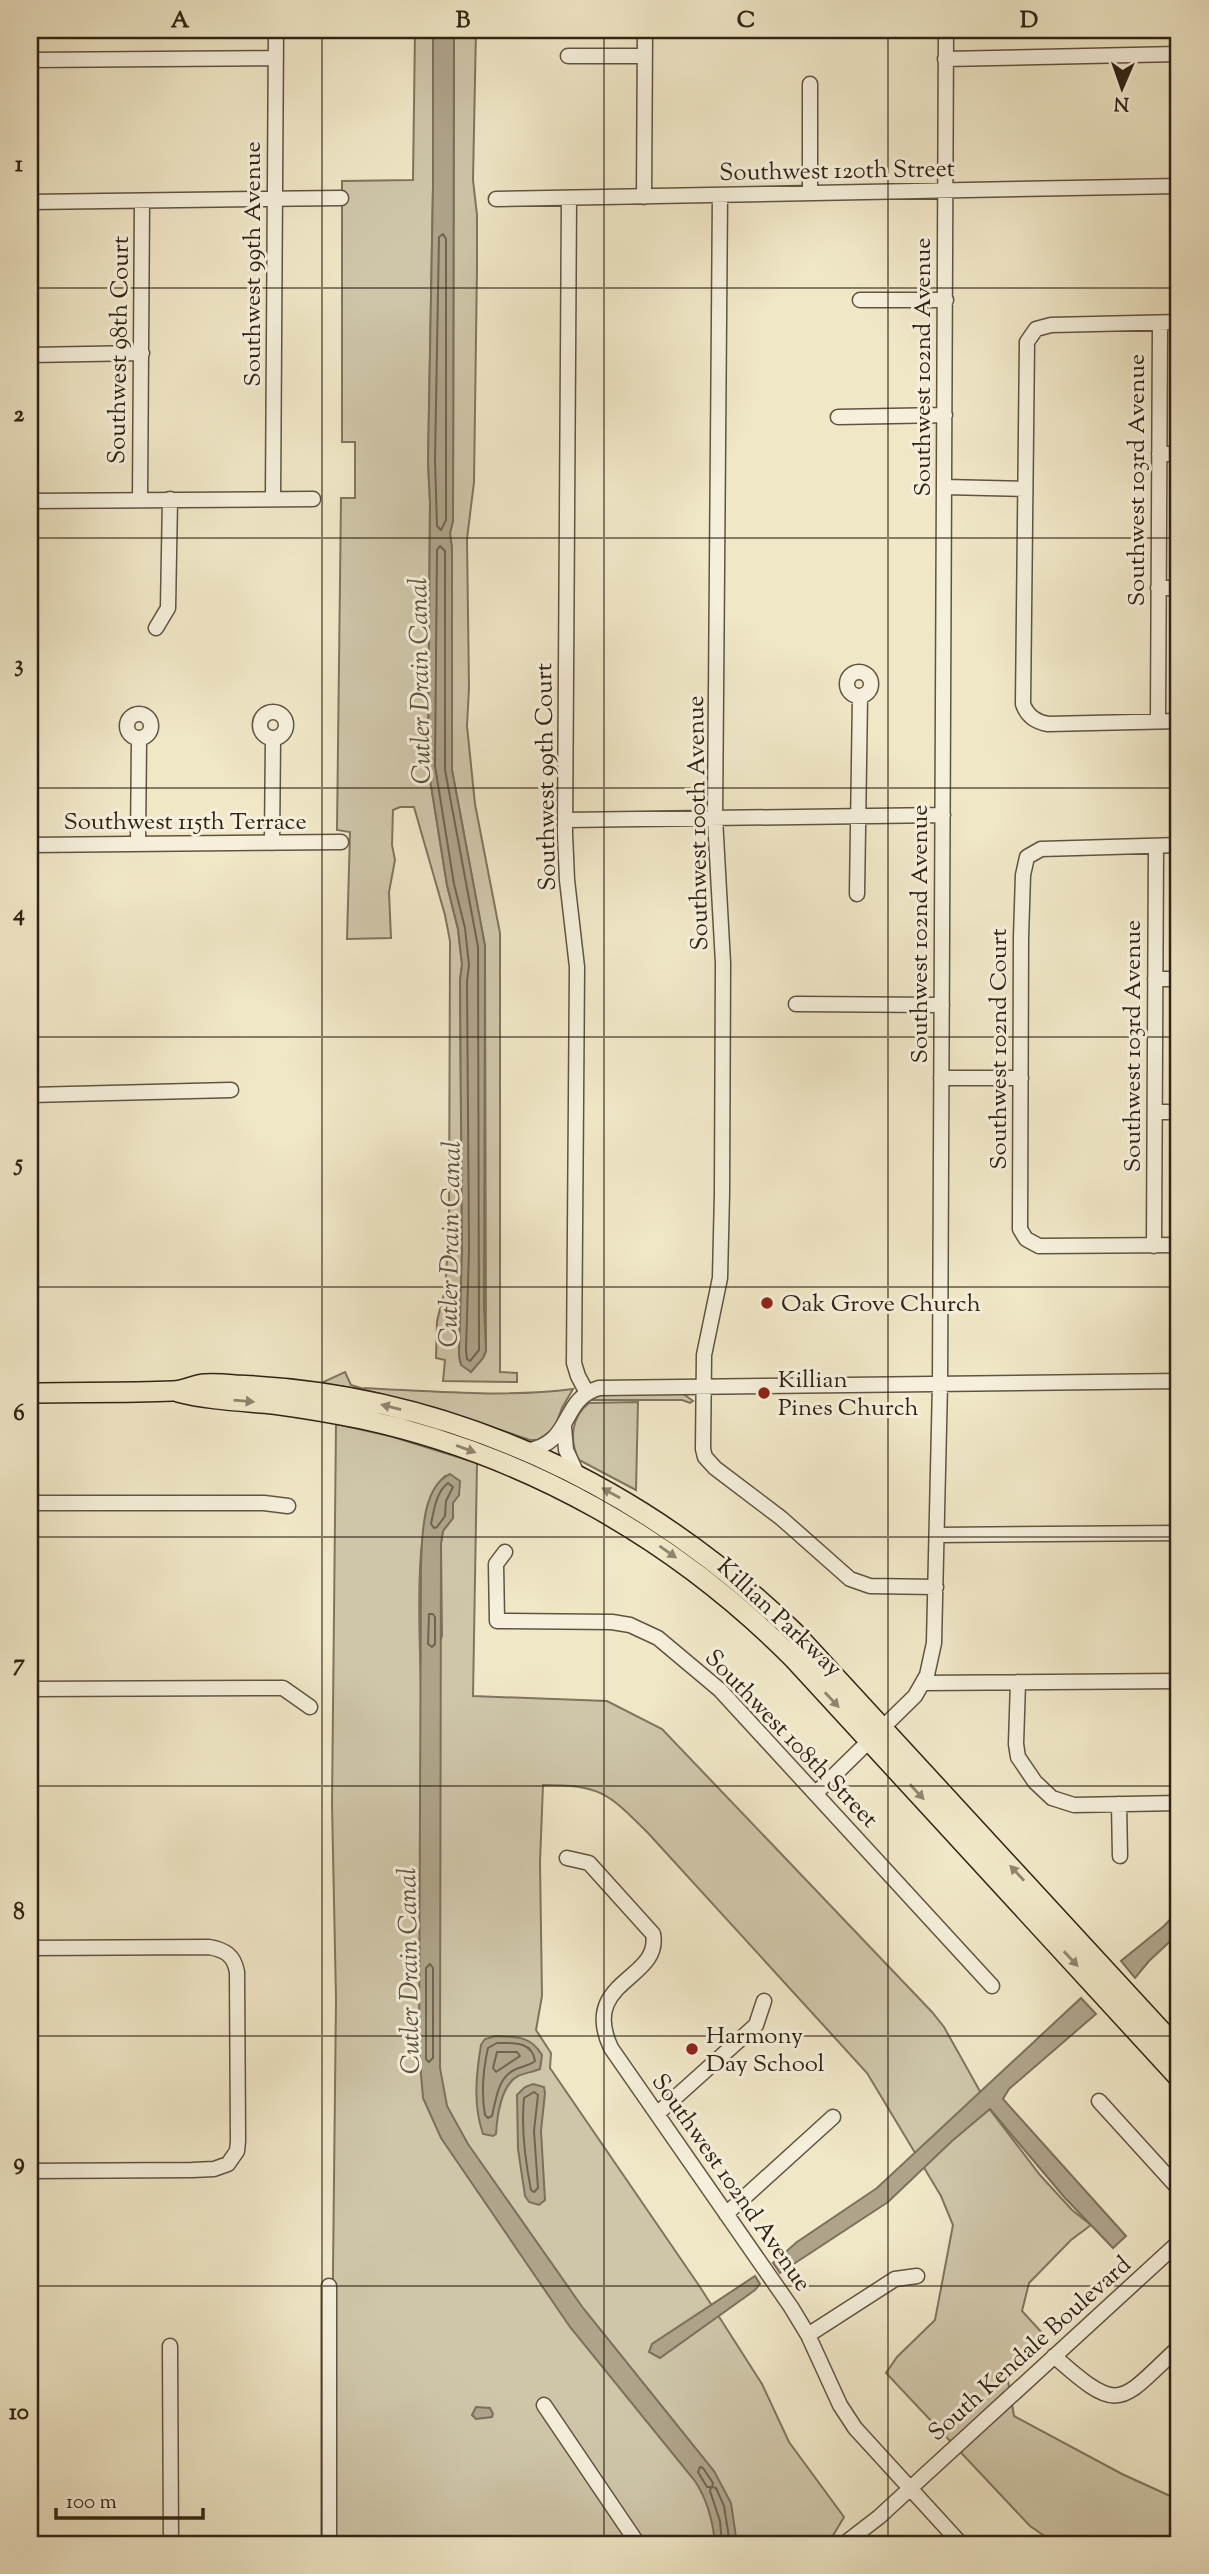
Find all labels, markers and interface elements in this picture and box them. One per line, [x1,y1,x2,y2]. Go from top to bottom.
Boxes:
text: A [171,5,190,38]
text: B [456,5,471,38]
text: C [737,5,755,38]
text: D [1020,5,1038,38]
north arrow [1086,52,1156,122]
text: N [1113,89,1130,116]
street label: Southwest 99th Avenue [237,141,271,387]
text: 1 [15,149,23,182]
street label: Southwest 120th Street [719,153,955,191]
street label: Southwest 98th Court [101,236,139,465]
street label: Southwest 102nd Avenue [907,238,941,496]
street label: Southwest 103rd Avenue [1121,354,1155,606]
text: 2 [14,399,25,432]
water label: Cutler Drain Canal [401,577,442,785]
text: 3 [14,649,24,682]
street label: Southwest 99th Court [528,663,566,891]
street label: Southwest 100th Avenue [680,695,718,951]
street label: Southwest 102nd Avenue [904,805,938,1063]
street label: Southwest 115th Terrace [63,806,307,840]
text: 4 [12,898,25,931]
street label: Southwest 103rd Avenue [1117,920,1151,1172]
street label: Southwest 102nd Court [983,928,1017,1170]
water label: Cutler Drain Canal [431,1140,472,1348]
text: 5 [13,1148,23,1181]
place label: Oak Grove Church [781,1288,981,1322]
marker: Oak Grove Church [759,1295,775,1311]
place label: Killian Pines Church [778,1364,919,1426]
marker: Killian Pines Church [756,1385,772,1401]
one-way arrow [233,1396,255,1407]
text: 6 [13,1398,25,1431]
one-way arrow [380,1401,402,1412]
one-way arrow [456,1444,477,1455]
one-way arrow [601,1487,621,1499]
one-way arrow [659,1545,677,1559]
street label: Killian Parkway [708,1551,849,1686]
street label: Southwest 108th Street [696,1643,885,1836]
text: 7 [13,1648,25,1681]
one-way arrow [824,1691,840,1709]
one-way arrow [908,1783,924,1800]
one-way arrow [1009,1864,1025,1882]
water label: Cutler Drain Canal [390,1867,431,2075]
text: 8 [13,1897,25,1930]
one-way arrow [1062,1950,1078,1967]
place label: Harmony Day School [706,2020,825,2082]
marker: Harmony Day School [684,2041,700,2057]
street label: Southwest 102nd Avenue [642,2067,819,2299]
text: 9 [13,2147,25,2180]
street label: South Kendale Boulevard [921,2249,1140,2450]
text: 10 [9,2397,29,2430]
scale bar [56,2476,203,2520]
text: 100 m [66,2488,117,2518]

